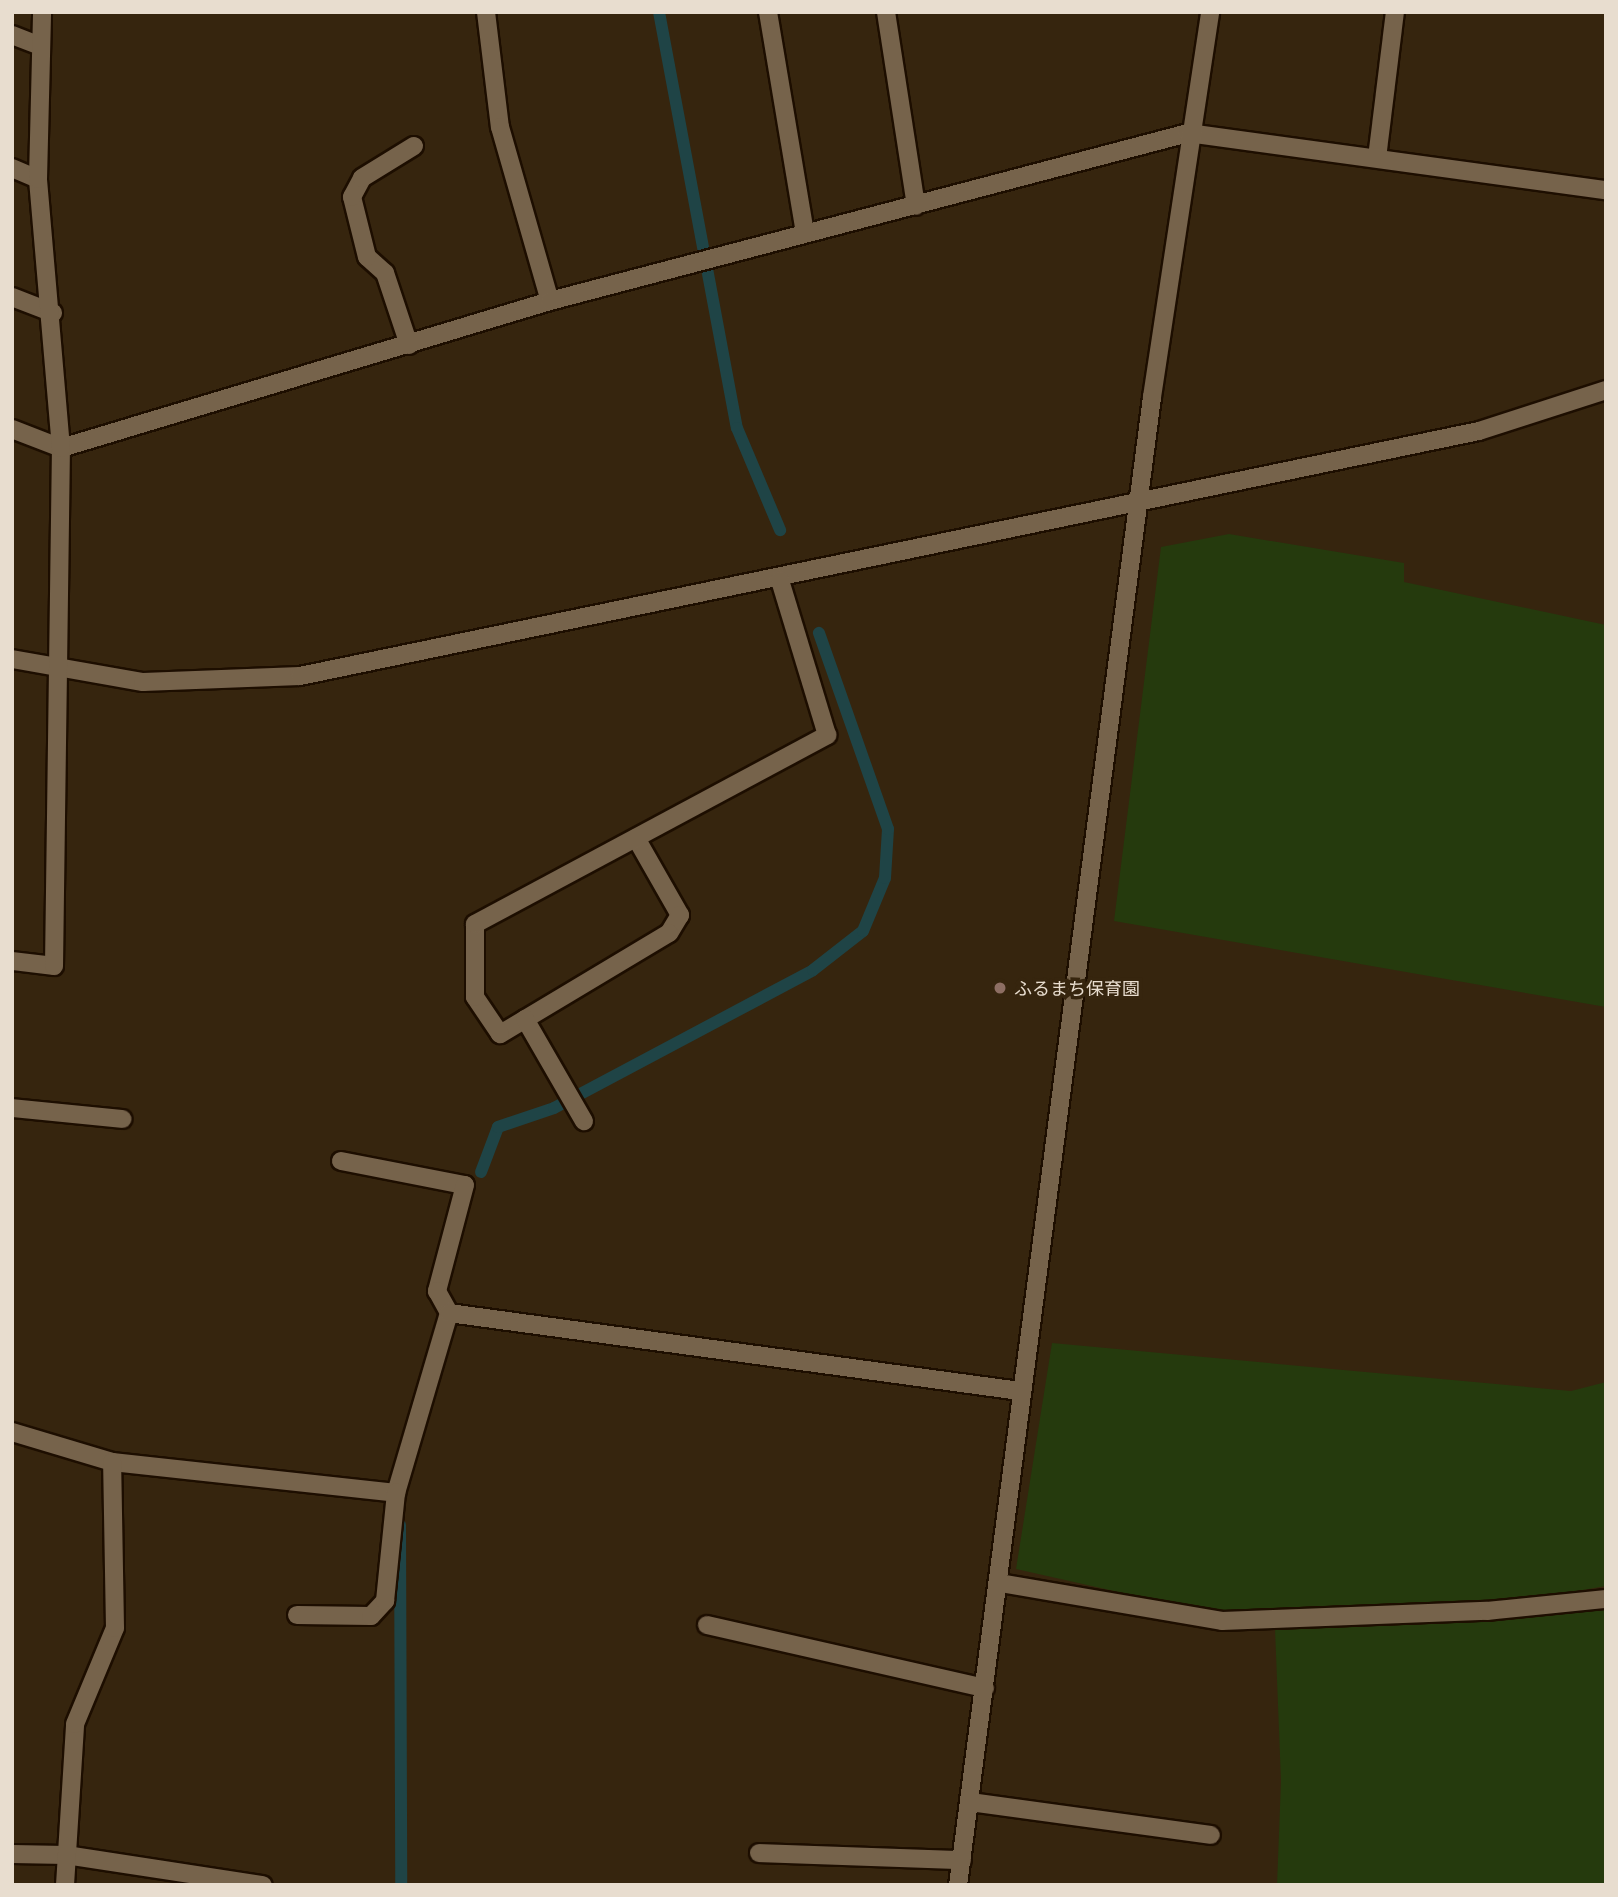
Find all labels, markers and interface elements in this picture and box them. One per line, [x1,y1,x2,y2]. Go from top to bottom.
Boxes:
place label: ふるまち保育園 [1014,977,1140,999]
marker: ふるまち保育園 [992,980,1008,996]

